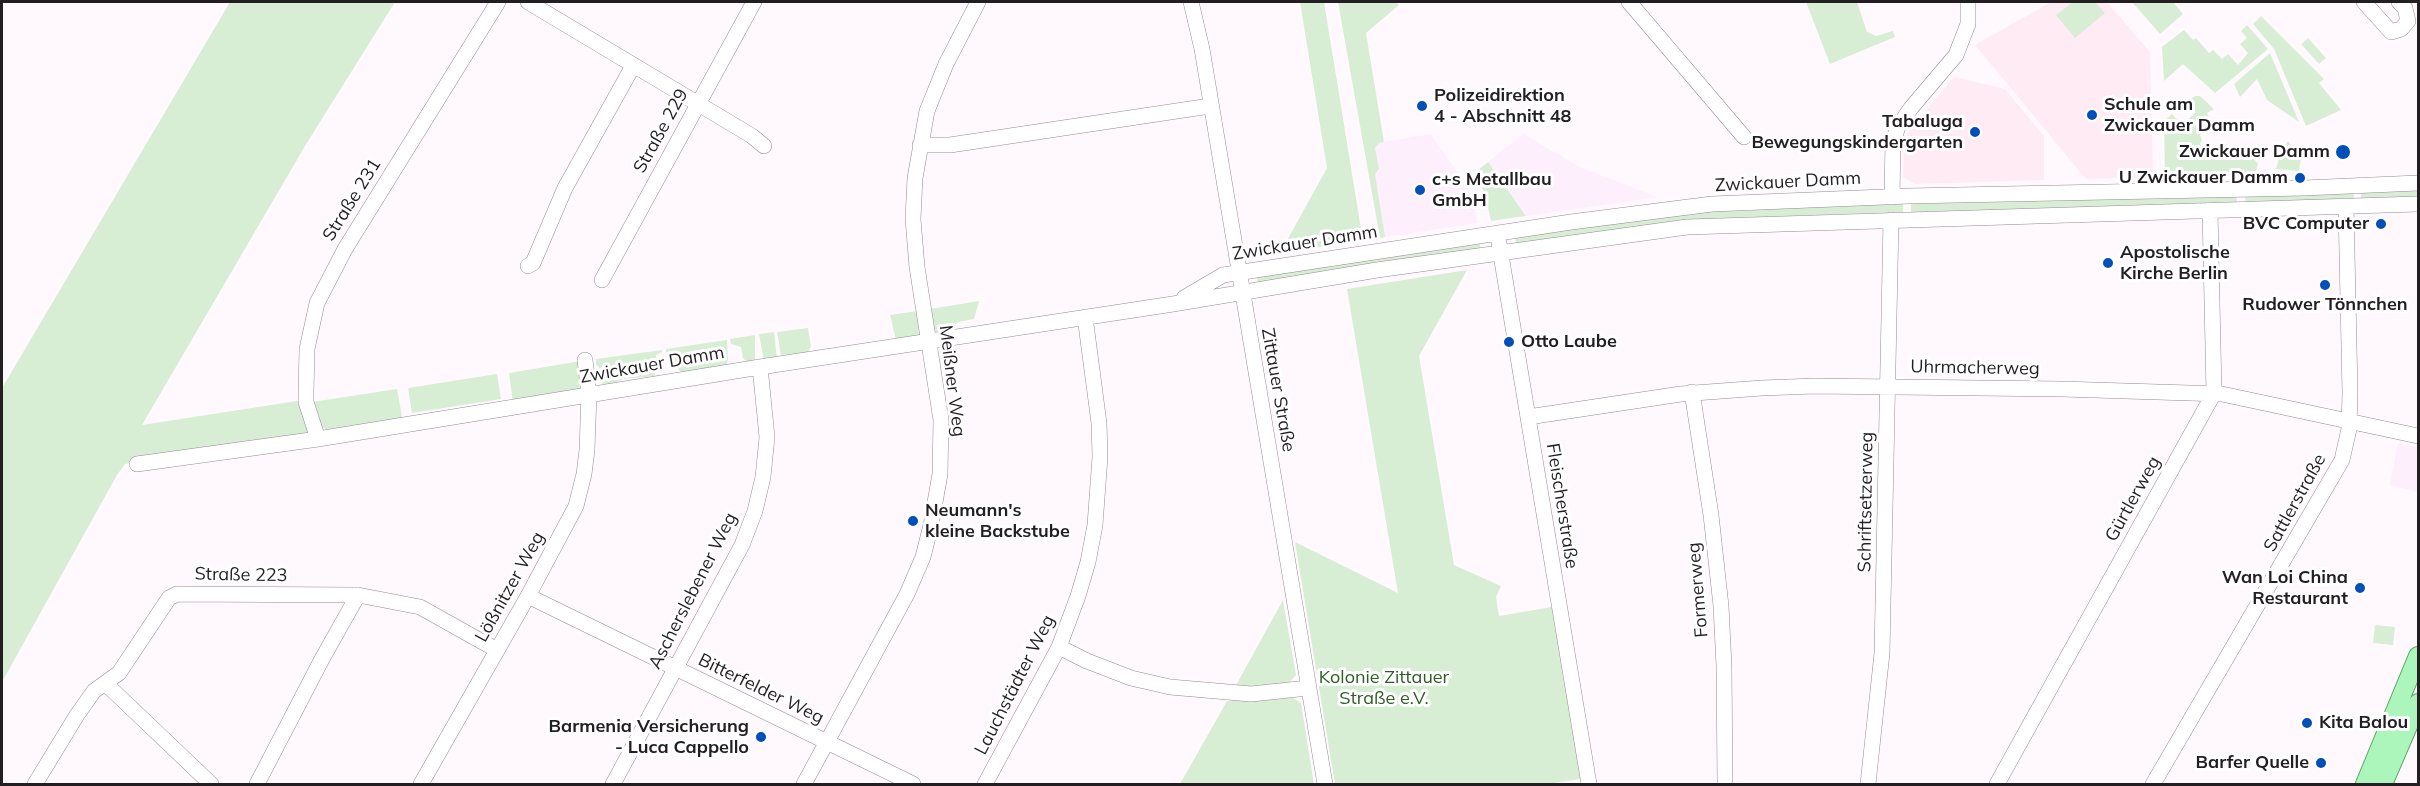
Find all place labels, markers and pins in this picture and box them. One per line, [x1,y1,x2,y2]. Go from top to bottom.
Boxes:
place label: Polizeidirektion 4 - Abschnitt 48 [1434,85,1571,128]
place label: Schule am Zwickauer Damm [2104,94,2255,136]
marker: Polizeidirektion 4 - Abschnitt 48 [1415,99,1429,113]
marker: Schule am Zwickauer Damm [2085,108,2099,122]
place label: Tabaluga Bewegungskindergarten [1751,111,1963,154]
marker: Tabaluga Bewegungskindergarten [1968,125,1982,139]
place label: Zwickauer Damm [2179,141,2330,163]
marker: Zwickauer Damm [2334,143,2352,161]
place label: U Zwickauer Damm [2119,167,2288,189]
place label: c+s Metallbau GmbH [1432,169,1552,212]
marker: U Zwickauer Damm [2293,171,2307,185]
marker: c+s Metallbau GmbH [1413,183,1427,197]
place label: BVC Computer [2243,213,2369,235]
marker: BVC Computer [2374,217,2388,231]
place label: Apostolische Kirche Berlin [2120,242,2230,284]
marker: Apostolische Kirche Berlin [2101,256,2115,270]
marker: Rudower Tönnchen [2318,278,2332,292]
place label: Rudower Tönnchen [2242,294,2408,316]
place label: Otto Laube [1521,331,1617,353]
marker: Otto Laube [1502,335,1516,349]
place label: Neumann's kleine Backstube [925,500,1070,542]
marker: Neumann's kleine Backstube [906,514,920,528]
place label: Wan Loi China Restaurant [2222,567,2348,610]
marker: Wan Loi China Restaurant [2353,581,2367,595]
place label: Kita Balou [2319,712,2408,734]
place label: Barmenia Versicherung - Luca Cappello [549,716,749,758]
marker: Kita Balou [2300,716,2314,730]
marker: Barmenia Versicherung - Luca Cappello [754,730,768,744]
place label: Barfer Quelle [2196,752,2309,774]
marker: Barfer Quelle [2314,756,2328,770]

